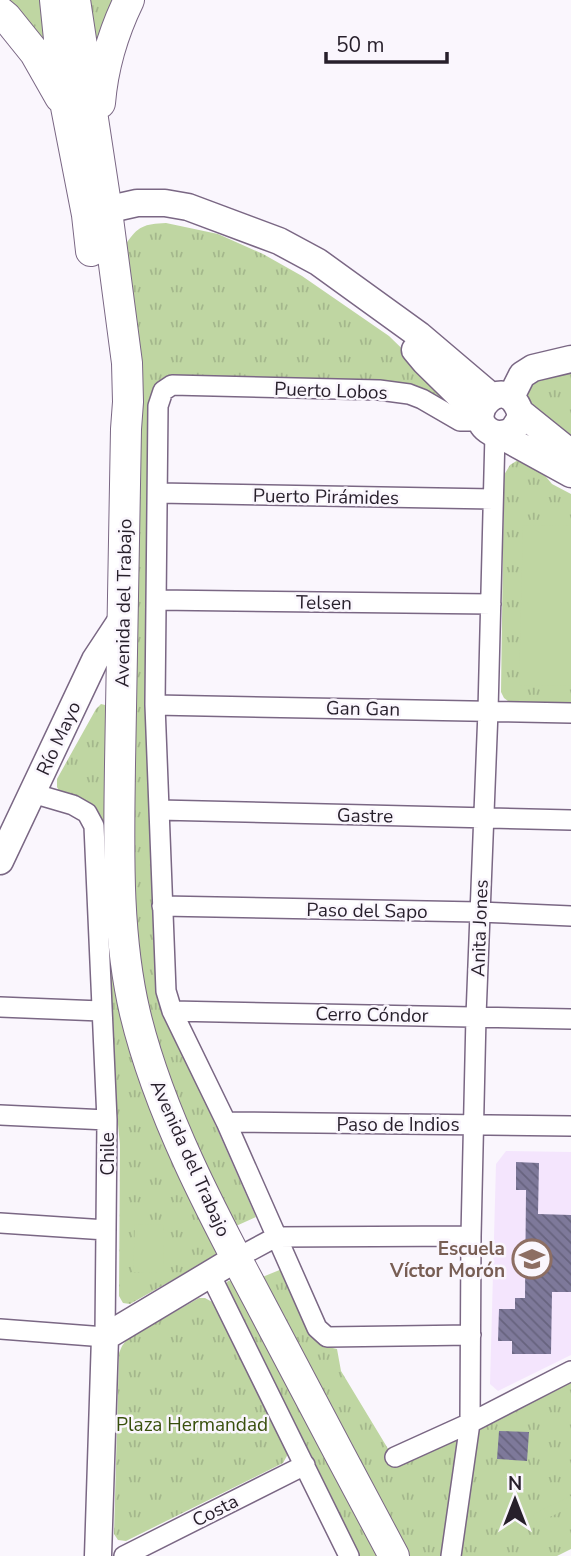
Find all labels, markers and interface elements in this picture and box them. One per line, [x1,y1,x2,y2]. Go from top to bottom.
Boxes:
scale bar [326,21,447,65]
text: 50 m [336,31,385,59]
street label: Puerto Lobos [274,376,388,406]
street label: Puerto Pirámides [253,483,399,511]
street label: Avenida del Trabajo [110,518,138,688]
street label: Telsen [296,590,352,616]
street label: Gan Gan [326,695,400,723]
street label: Río Mayo [30,697,87,780]
street label: Gastre [337,803,393,829]
street label: Anita Jones [465,879,495,977]
street label: Paso del Sapo [306,897,428,925]
street label: Cerro Cóndor [315,1001,429,1029]
street label: Avenida del Trabajo [144,1076,236,1241]
street label: Paso de Indios [336,1112,460,1138]
street label: Chile [95,1132,121,1176]
place label: Escuela Víctor Morón [389,1236,505,1284]
school or university icon: Escuela Víctor Morón [511,1238,553,1280]
park label: Plaza Hermandad [116,1412,268,1438]
north arrow [480,1465,550,1535]
text: N [508,1471,522,1497]
street label: Costa [188,1488,243,1533]

